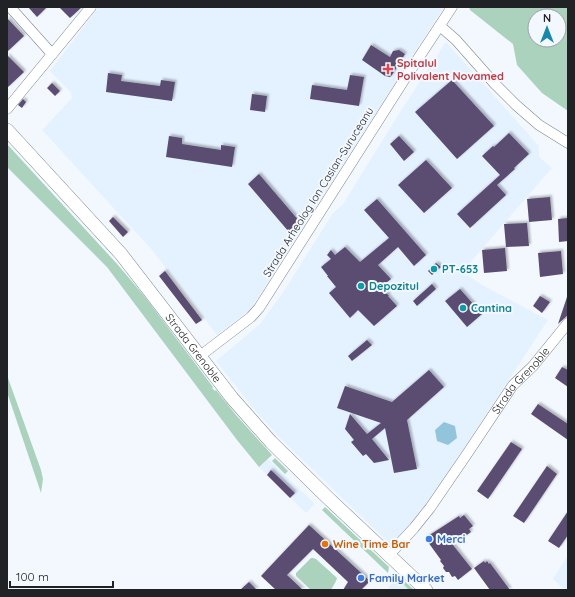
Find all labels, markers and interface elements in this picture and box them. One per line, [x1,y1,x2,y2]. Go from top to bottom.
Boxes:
north arrow [527,8,567,48]
text: N [543,11,551,25]
place label: Spitalul Polivalent Novamed [397,56,504,83]
marker: Spitalul Polivalent Novamed [382,63,394,75]
street label: Strada Arheolog Ion Casian-Suruceanu [260,104,376,280]
place label: PT-653 [442,262,478,276]
marker: PT-653 [429,264,439,274]
place label: Depozitul [369,279,419,293]
marker: Depozitul [356,281,366,291]
place label: Cantina [471,301,512,315]
marker: Cantina [458,303,468,313]
street label: Strada Grenoble [162,311,224,385]
street label: Strada Grenoble [489,344,552,417]
place label: Merci [437,532,465,546]
marker: Merci [424,534,434,544]
place label: Wine Time Bar [333,537,410,551]
marker: Wine Time Bar [320,539,330,549]
scale bar [10,563,113,589]
text: 100 m [16,569,49,584]
place label: Family Market [369,571,445,585]
marker: Family Market [356,573,366,583]

